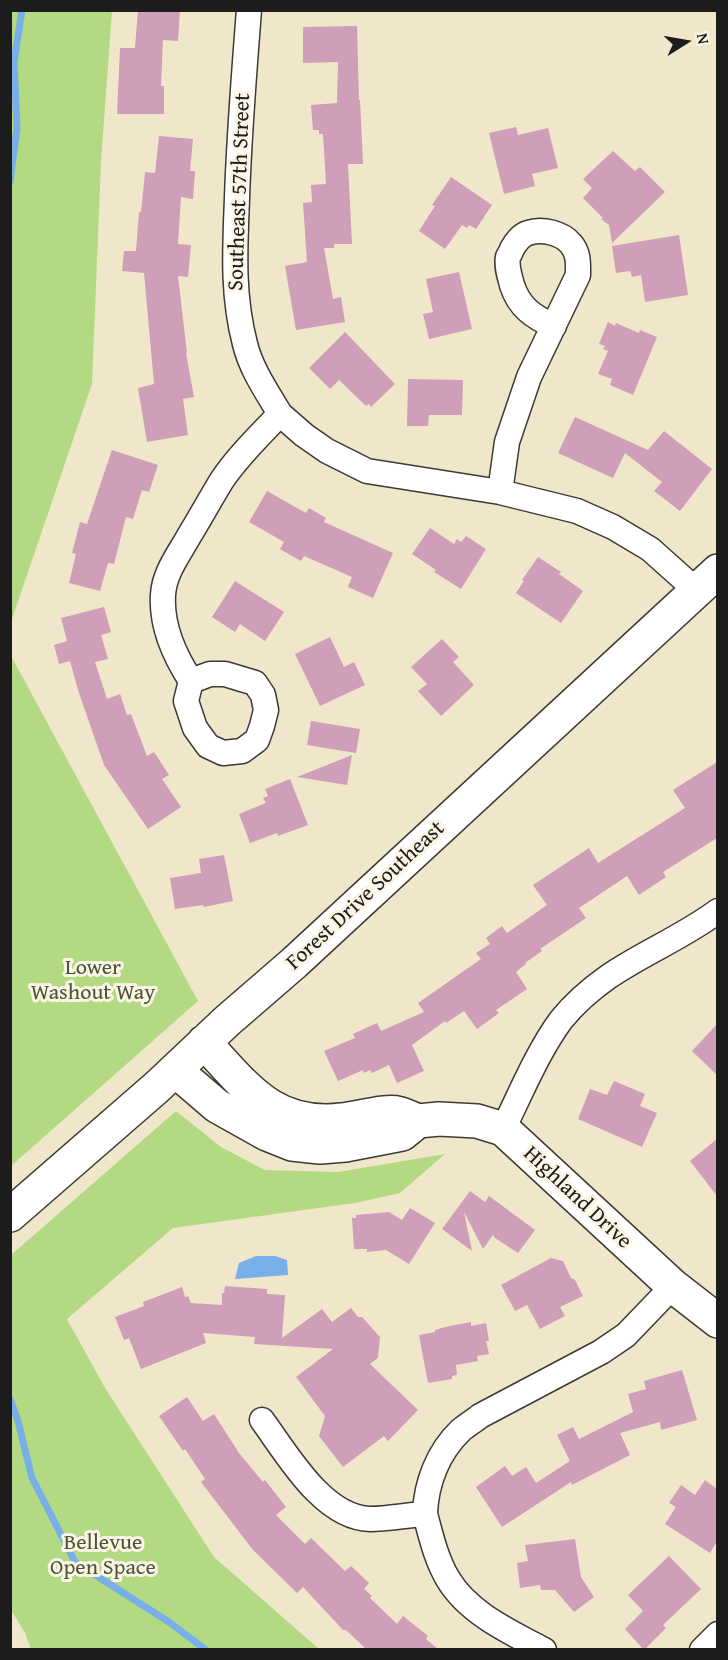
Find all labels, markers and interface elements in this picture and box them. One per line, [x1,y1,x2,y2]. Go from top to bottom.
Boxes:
north arrow [656,12,716,72]
text: N [691,31,716,46]
street label: Southeast 57th Street [223,93,257,291]
street label: Forest Drive Southeast [281,816,451,976]
park label: Lower Washout Way [31,955,155,1006]
street label: Highland Drive [517,1141,637,1255]
park label: Bellevue Open Space [50,1530,156,1582]

